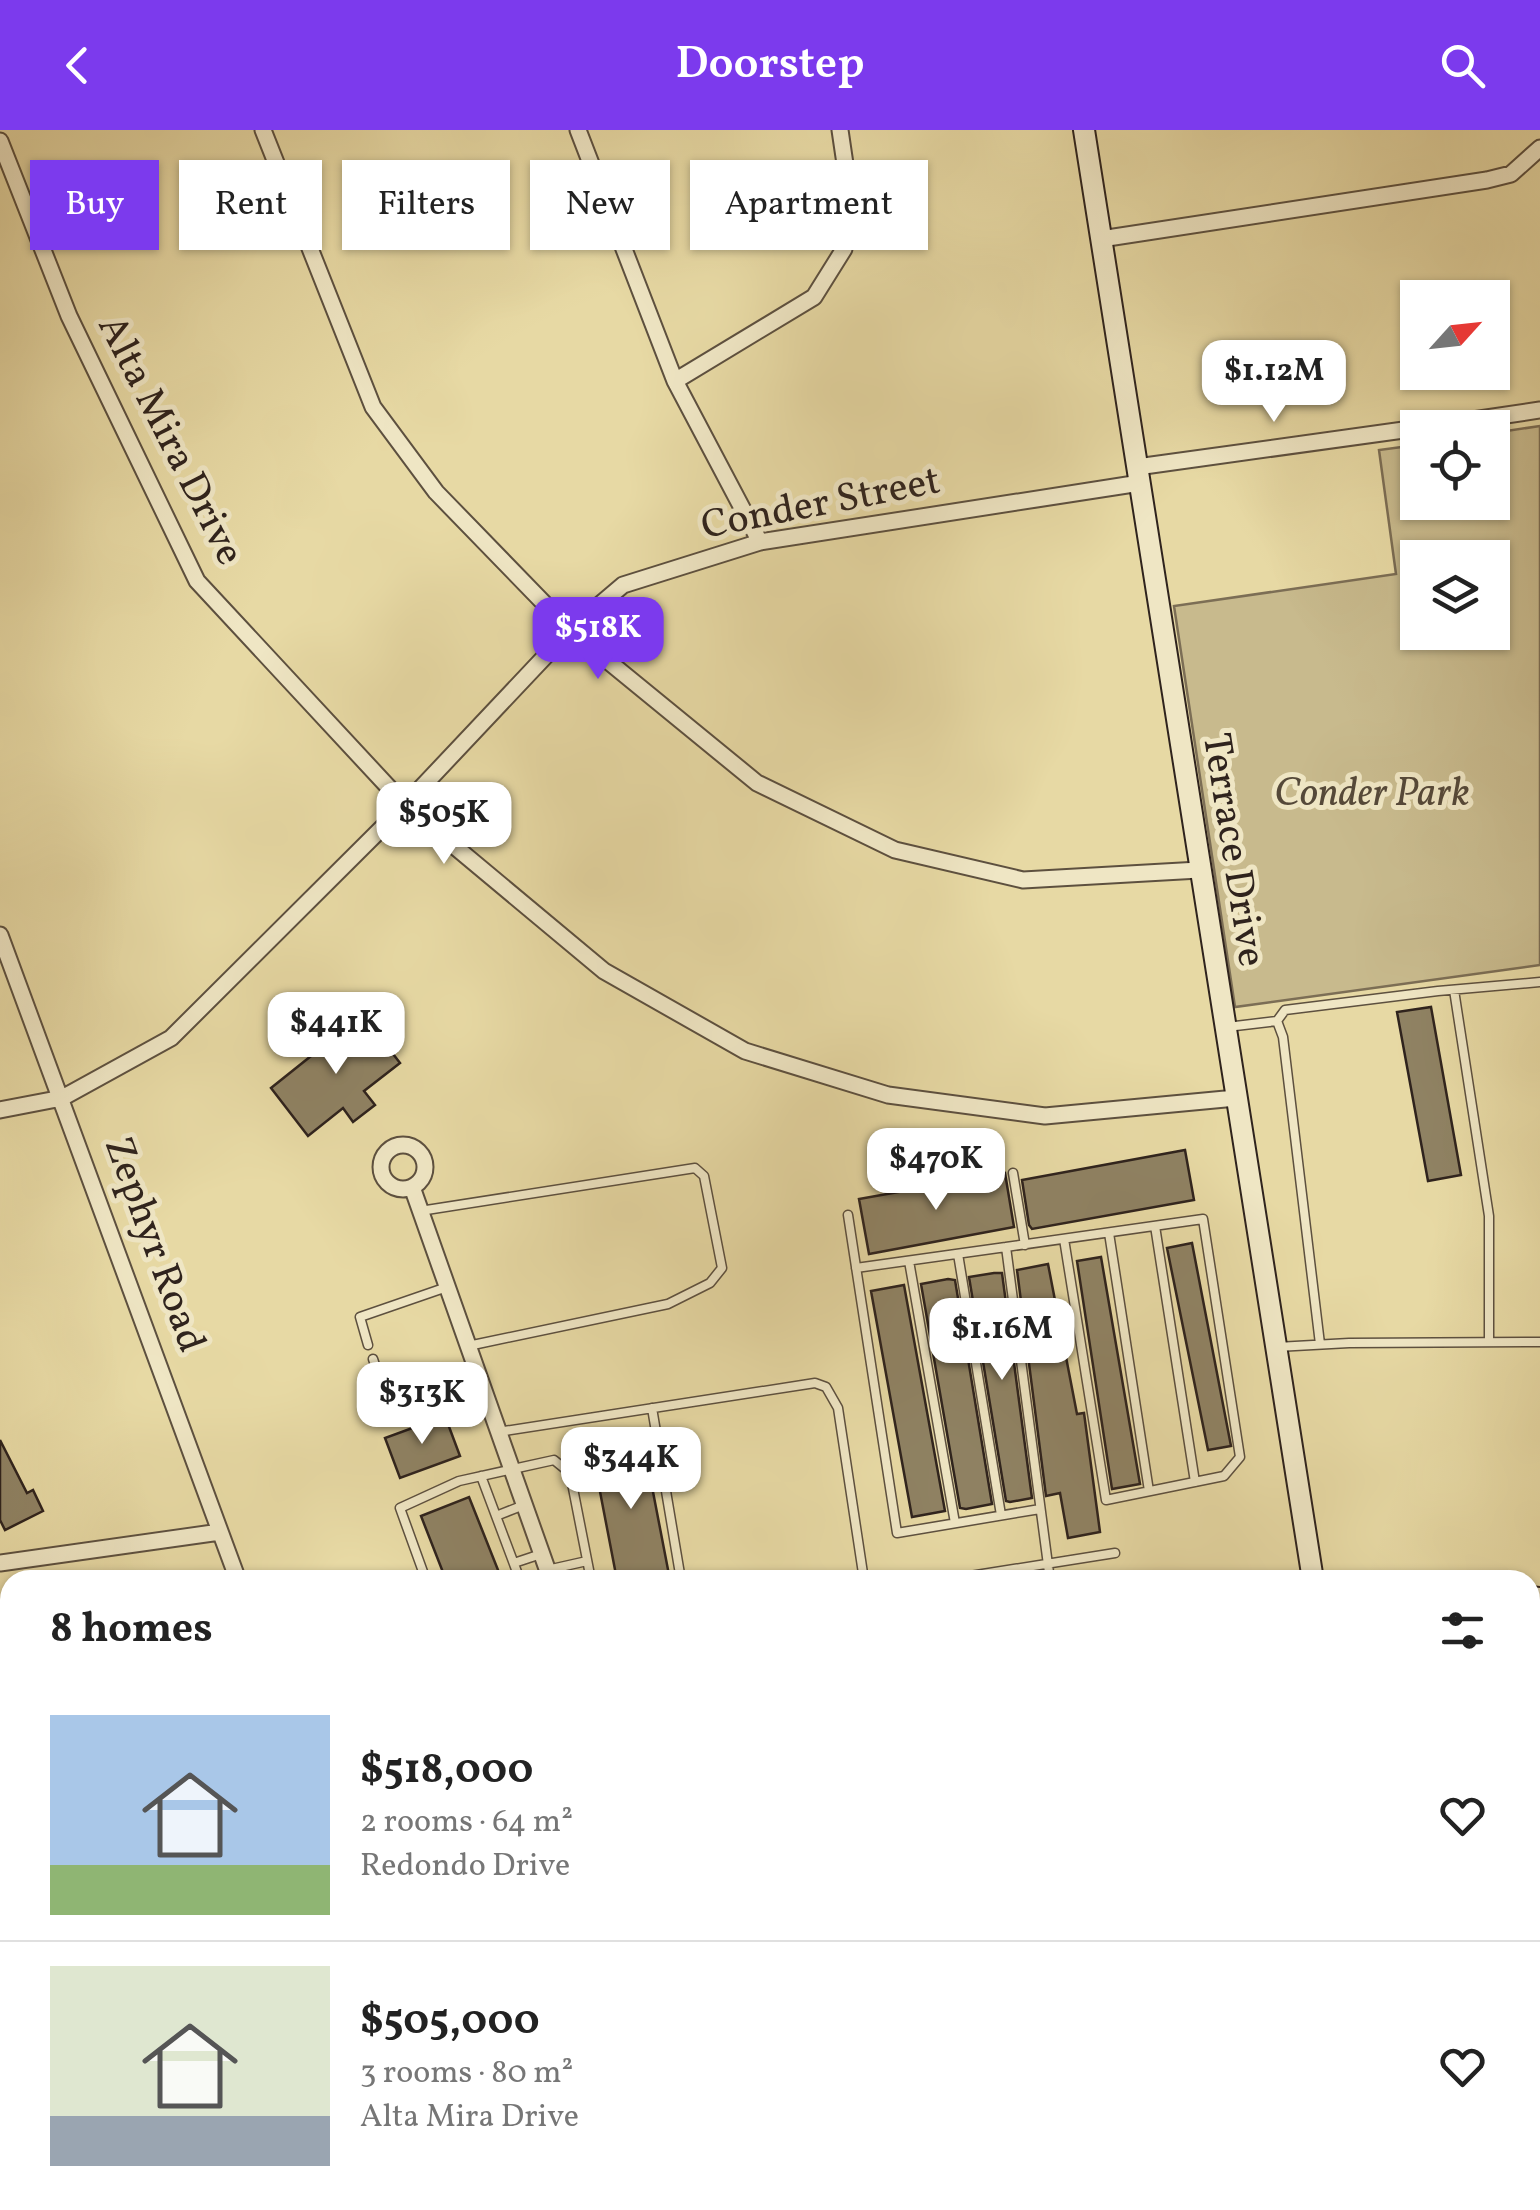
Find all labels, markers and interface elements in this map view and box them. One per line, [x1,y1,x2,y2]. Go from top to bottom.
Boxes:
text: Doorstep [675,34,865,97]
icon: back [50,38,105,93]
icon: search [1435,38,1490,93]
chip: Buy [30,160,159,250]
chip: Rent [179,160,322,250]
chip: Filters [342,160,510,250]
chip: New [530,160,670,250]
chip: Apartment [690,160,928,250]
north arrow [1400,280,1510,390]
map controls [1400,280,1510,650]
street label: Alta Mira Drive [82,306,256,576]
pin: $1.12M [1193,340,1355,425]
text: $1.12M [1224,350,1324,394]
button: locate [1400,410,1510,520]
street label: Conder Street [697,454,945,556]
button: layers [1400,540,1510,650]
pin: $518K [528,597,668,682]
text: $518K [555,607,641,651]
street label: Terrace Drive [1186,729,1278,971]
park label: Conder Park [1274,767,1470,823]
pin: $505K [374,782,514,867]
text: $505K [398,792,490,836]
pin: $441K [266,992,406,1077]
text: $441K [290,1002,382,1046]
pin: $470K [866,1128,1006,1213]
street label: Zephyr Road [88,1129,218,1361]
text: $470K [889,1138,983,1182]
pin: $1.16M [921,1298,1083,1383]
text: $1.16M [951,1308,1053,1352]
pin: $313K [352,1362,492,1447]
text: $313K [379,1372,465,1416]
pin: $344K [561,1427,701,1512]
text: $344K [583,1437,679,1481]
text: 8 homes [50,1601,213,1660]
icon: filters [1435,1603,1490,1658]
text: $518,000 [360,1742,533,1801]
icon: home [130,1755,250,1875]
icon: heart [1435,1788,1490,1843]
text: 2 rooms · 64 m² [360,1801,573,1845]
text: Redondo Drive [360,1845,570,1889]
text: $505,000 [360,1993,540,2052]
icon: home [130,2006,250,2126]
icon: heart [1435,2039,1490,2094]
text: 3 rooms · 80 m² [360,2052,573,2096]
text: Alta Mira Drive [360,2096,579,2140]

